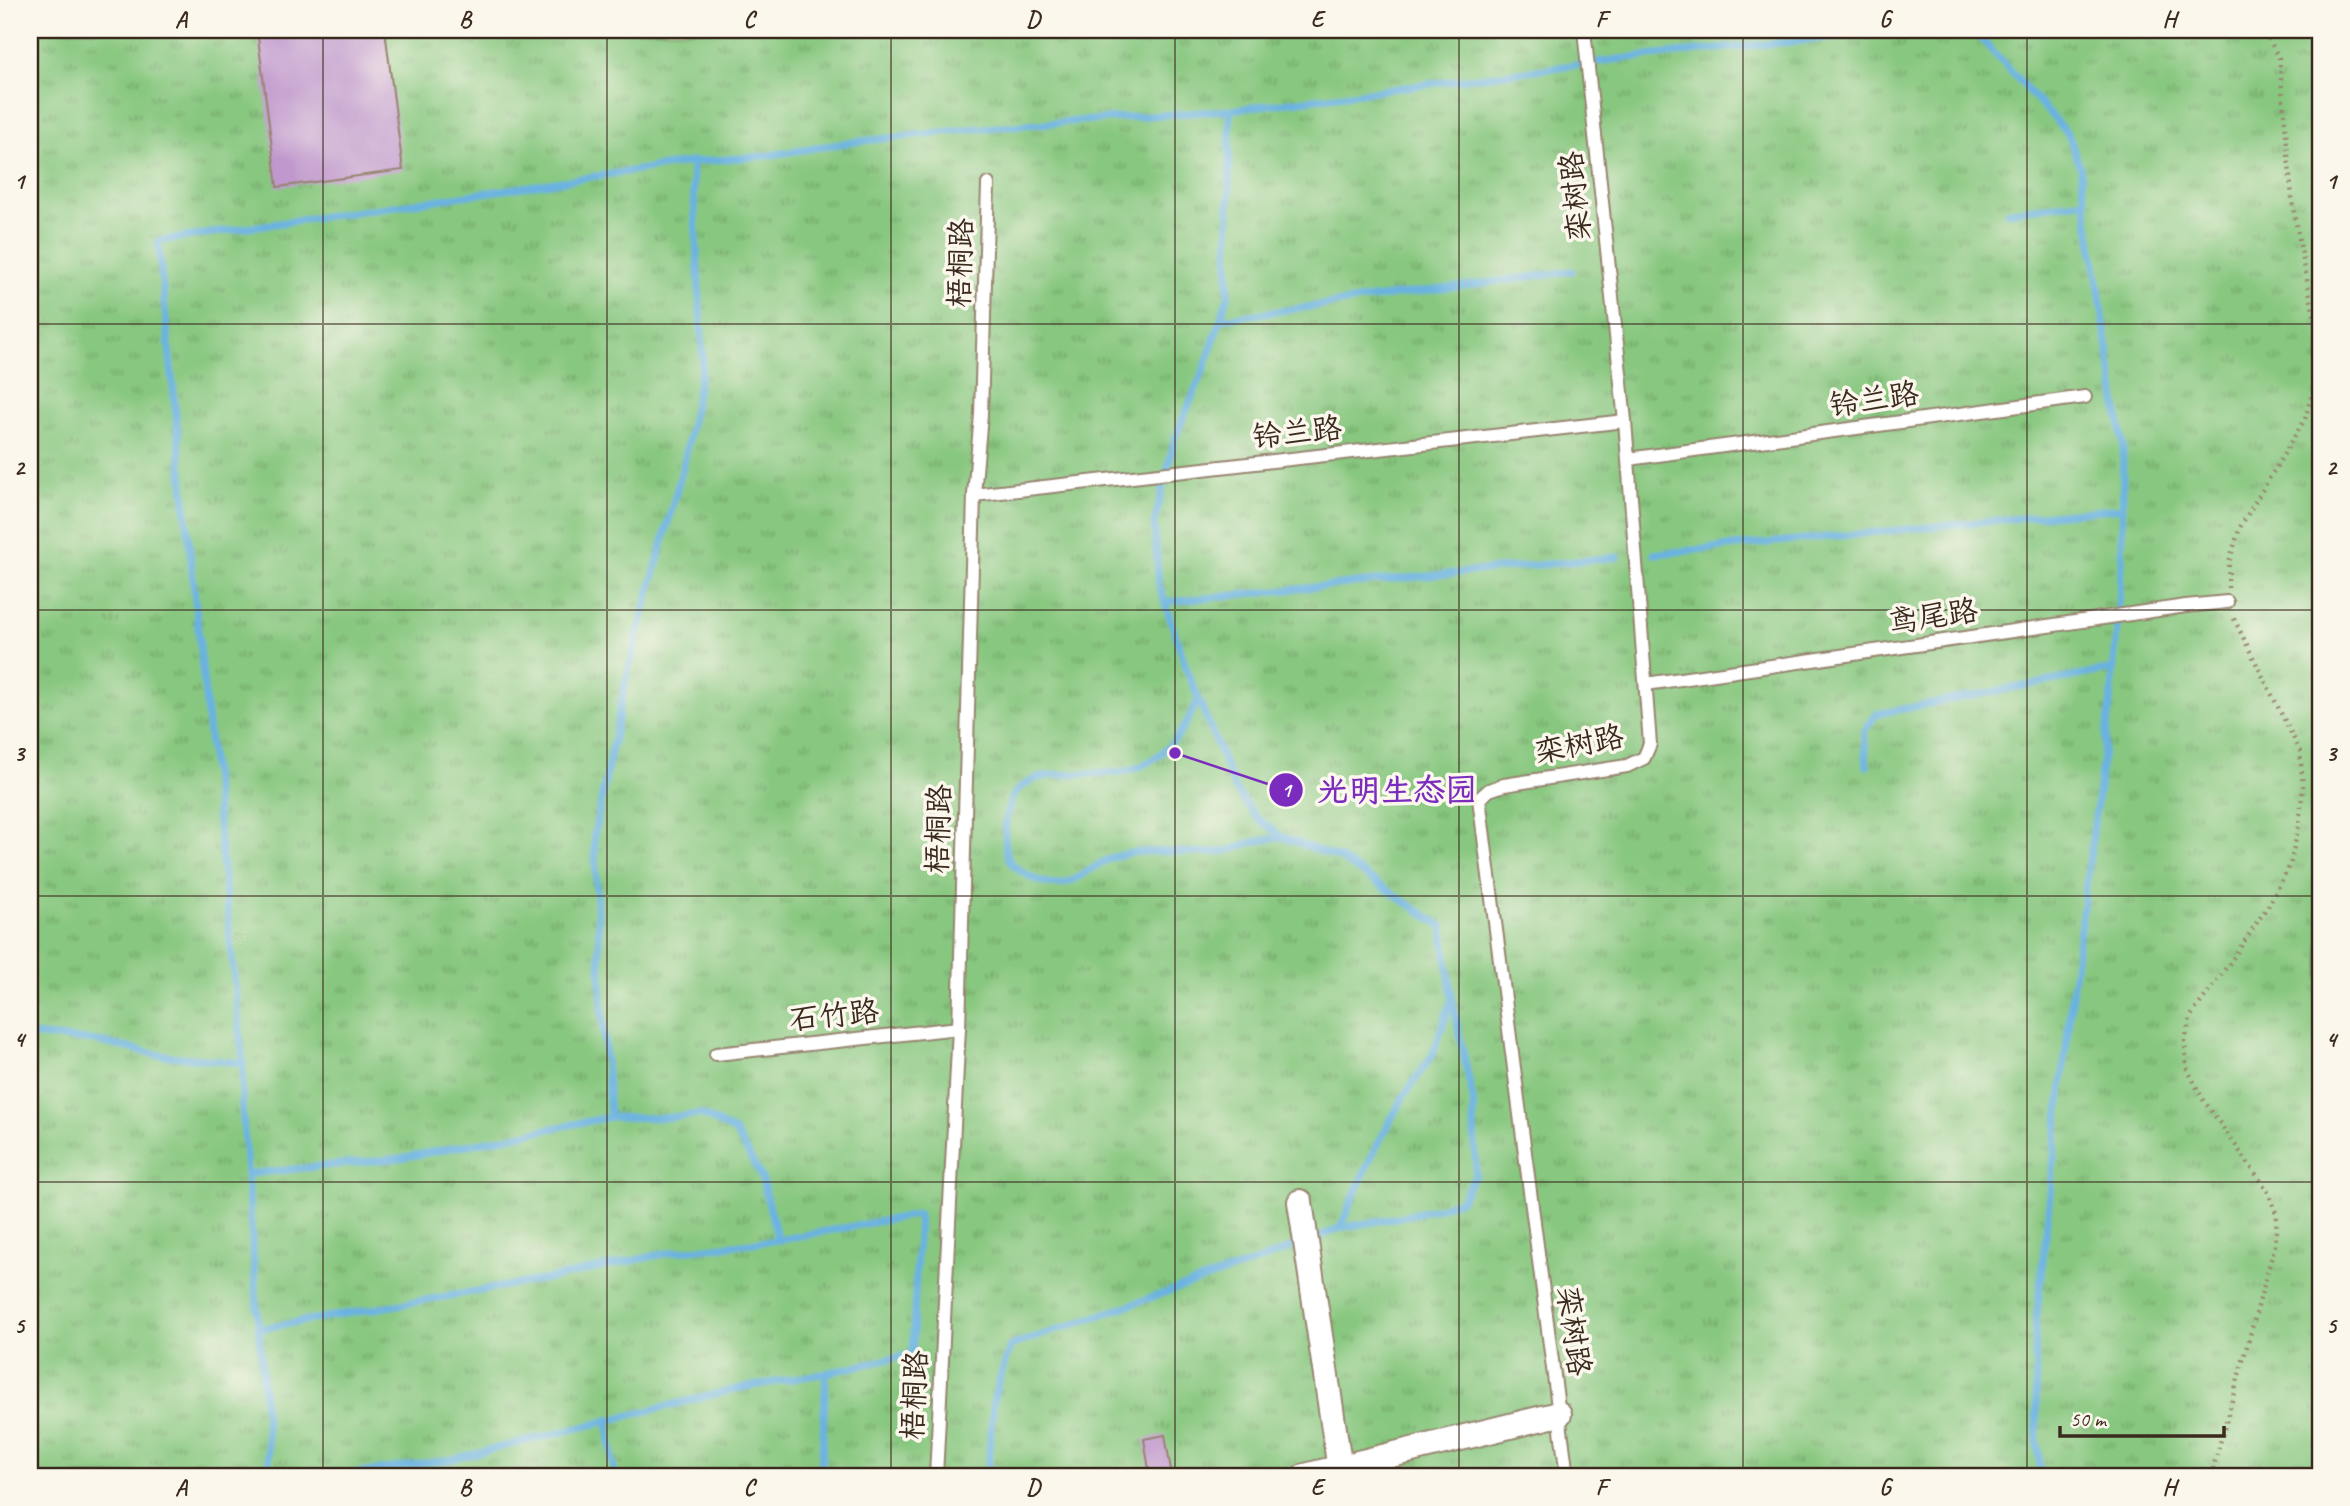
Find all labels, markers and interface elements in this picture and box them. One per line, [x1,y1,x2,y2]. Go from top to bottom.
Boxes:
text: A [175,5,189,34]
text: B [459,5,473,34]
text: C [744,5,758,34]
text: D [1026,5,1042,34]
text: E [1311,5,1327,34]
text: F [1596,5,1612,34]
text: G [1879,5,1894,34]
text: H [2162,5,2180,34]
street label: 栾树路 [1551,149,1599,243]
text: 1 [14,167,27,196]
text: 1 [2326,167,2339,196]
street label: 梧桐路 [939,217,981,309]
street label: 铃兰路 [1827,374,1921,424]
street label: 铃兰路 [1250,408,1344,456]
text: 2 [14,453,27,482]
text: 2 [2326,453,2339,482]
street label: 鸢尾路 [1886,591,1980,641]
street label: 栾树路 [1531,717,1627,771]
text: 3 [14,739,27,768]
text: 3 [2326,739,2339,768]
callout: 光明生态园 [1268,764,1491,817]
text: 光明生态园 [1317,770,1477,811]
text: 1 [1281,777,1293,803]
street label: 梧桐路 [917,783,959,875]
street label: 石竹路 [787,991,881,1039]
text: 4 [14,1025,27,1054]
text: 4 [2326,1025,2339,1054]
street label: 栾树路 [1549,1284,1599,1378]
text: 5 [14,1311,26,1340]
text: 5 [2326,1311,2338,1340]
street label: 梧桐路 [893,1349,935,1441]
scale bar [2060,1394,2224,1438]
text: 50 m [2070,1406,2108,1432]
text: A [175,1473,189,1502]
text: B [459,1473,473,1502]
text: C [744,1473,758,1502]
text: D [1026,1473,1042,1502]
text: E [1311,1473,1327,1502]
text: F [1596,1473,1612,1502]
text: G [1879,1473,1894,1502]
text: H [2162,1473,2180,1502]

